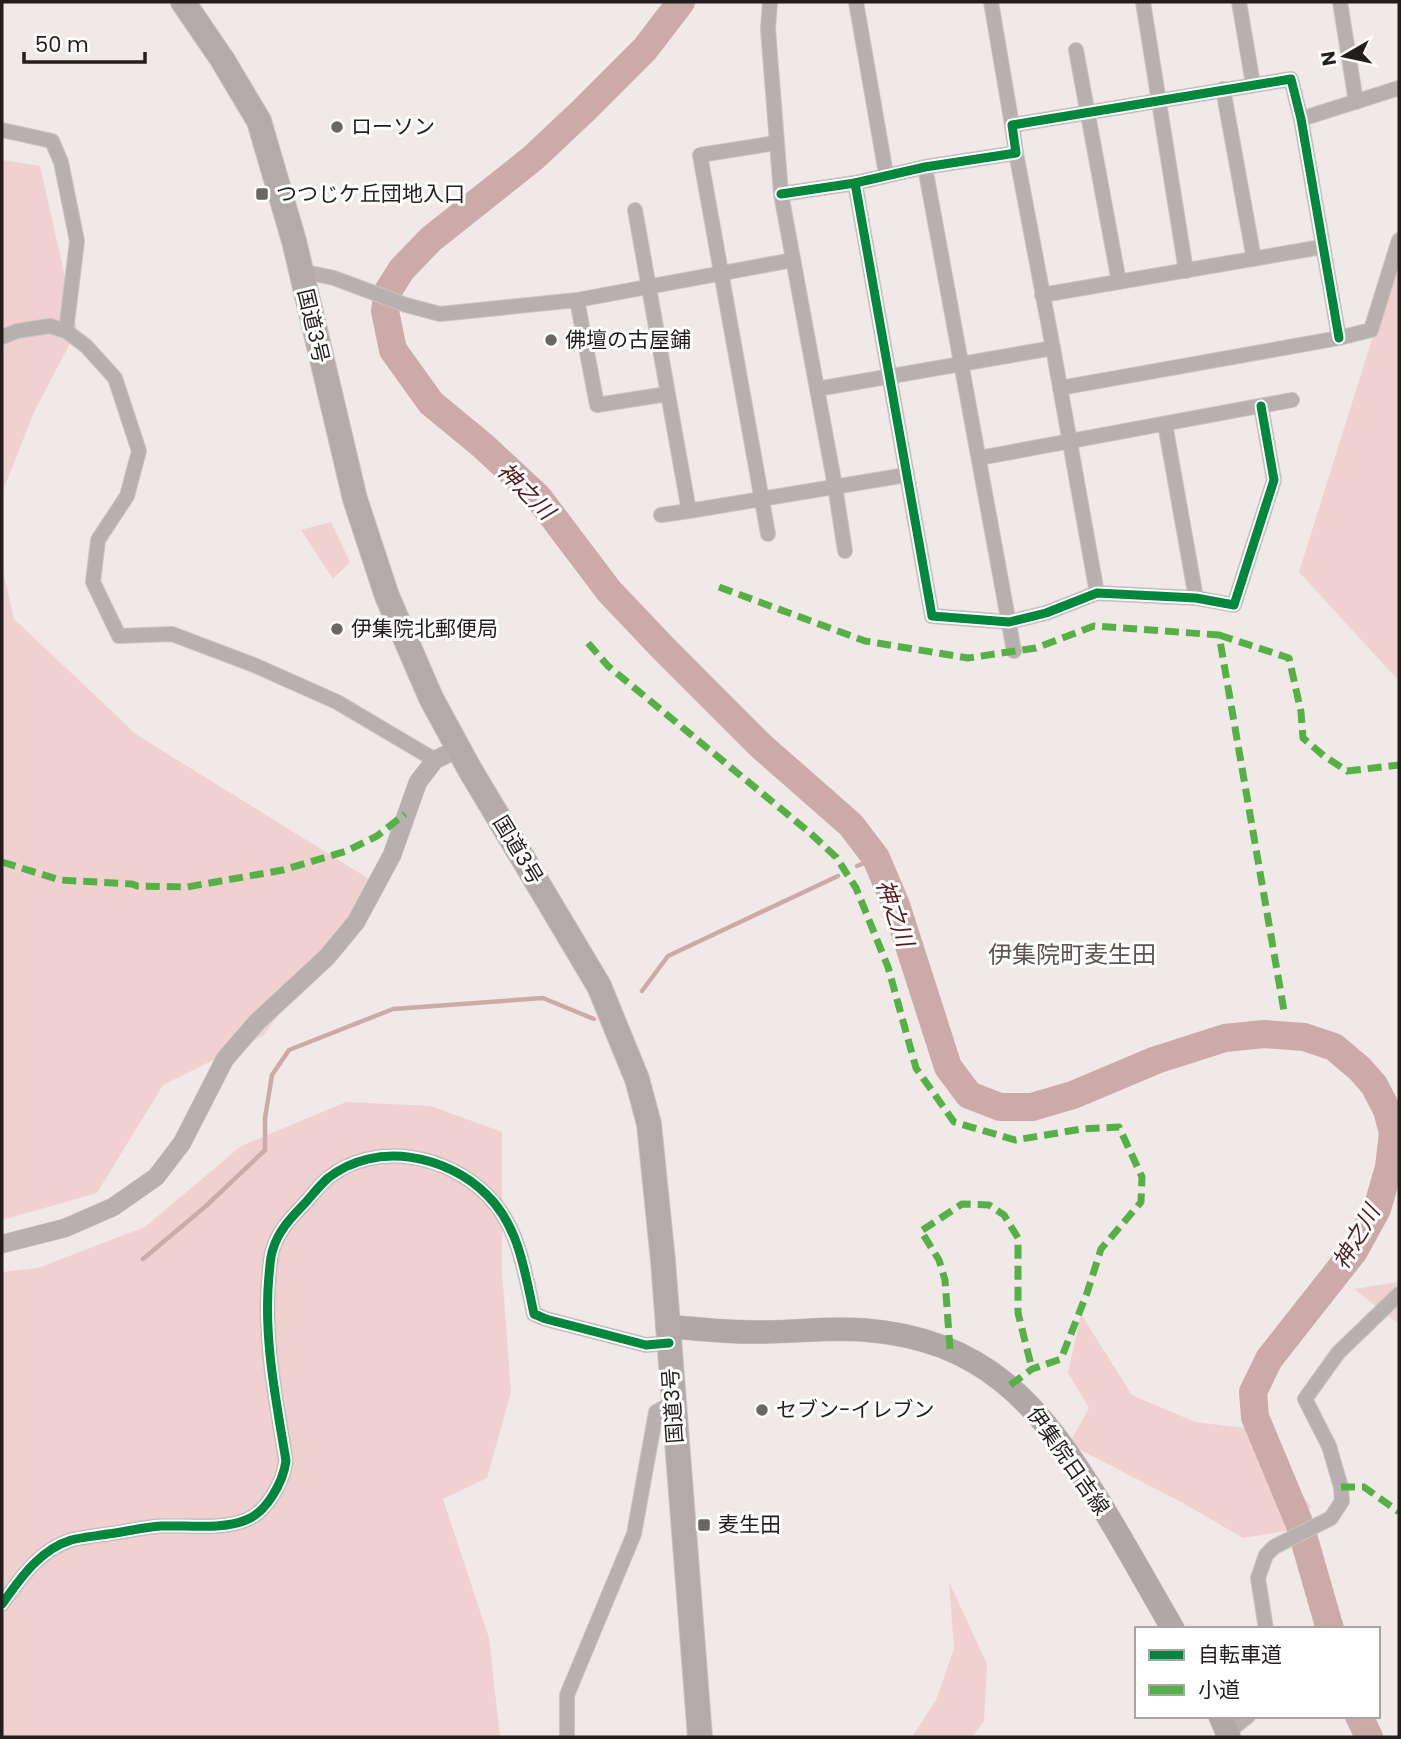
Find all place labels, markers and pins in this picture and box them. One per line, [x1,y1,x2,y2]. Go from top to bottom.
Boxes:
place label: ローソン [351,112,435,141]
marker: ローソン [329,119,345,135]
place label: つつじケ丘団地入口 [276,179,465,208]
marker: つつじケ丘団地入口 [254,186,270,202]
place label: 佛壇の古屋鋪 [565,325,691,354]
marker: 佛壇の古屋鋪 [543,332,559,348]
place label: 伊集院北郵便局 [351,614,498,643]
marker: 伊集院北郵便局 [329,621,345,637]
place label: セブン-イレブン [776,1395,935,1424]
marker: セブン-イレブン [754,1402,770,1418]
place label: 麦生田 [718,1510,781,1539]
marker: 麦生田 [696,1517,712,1533]

